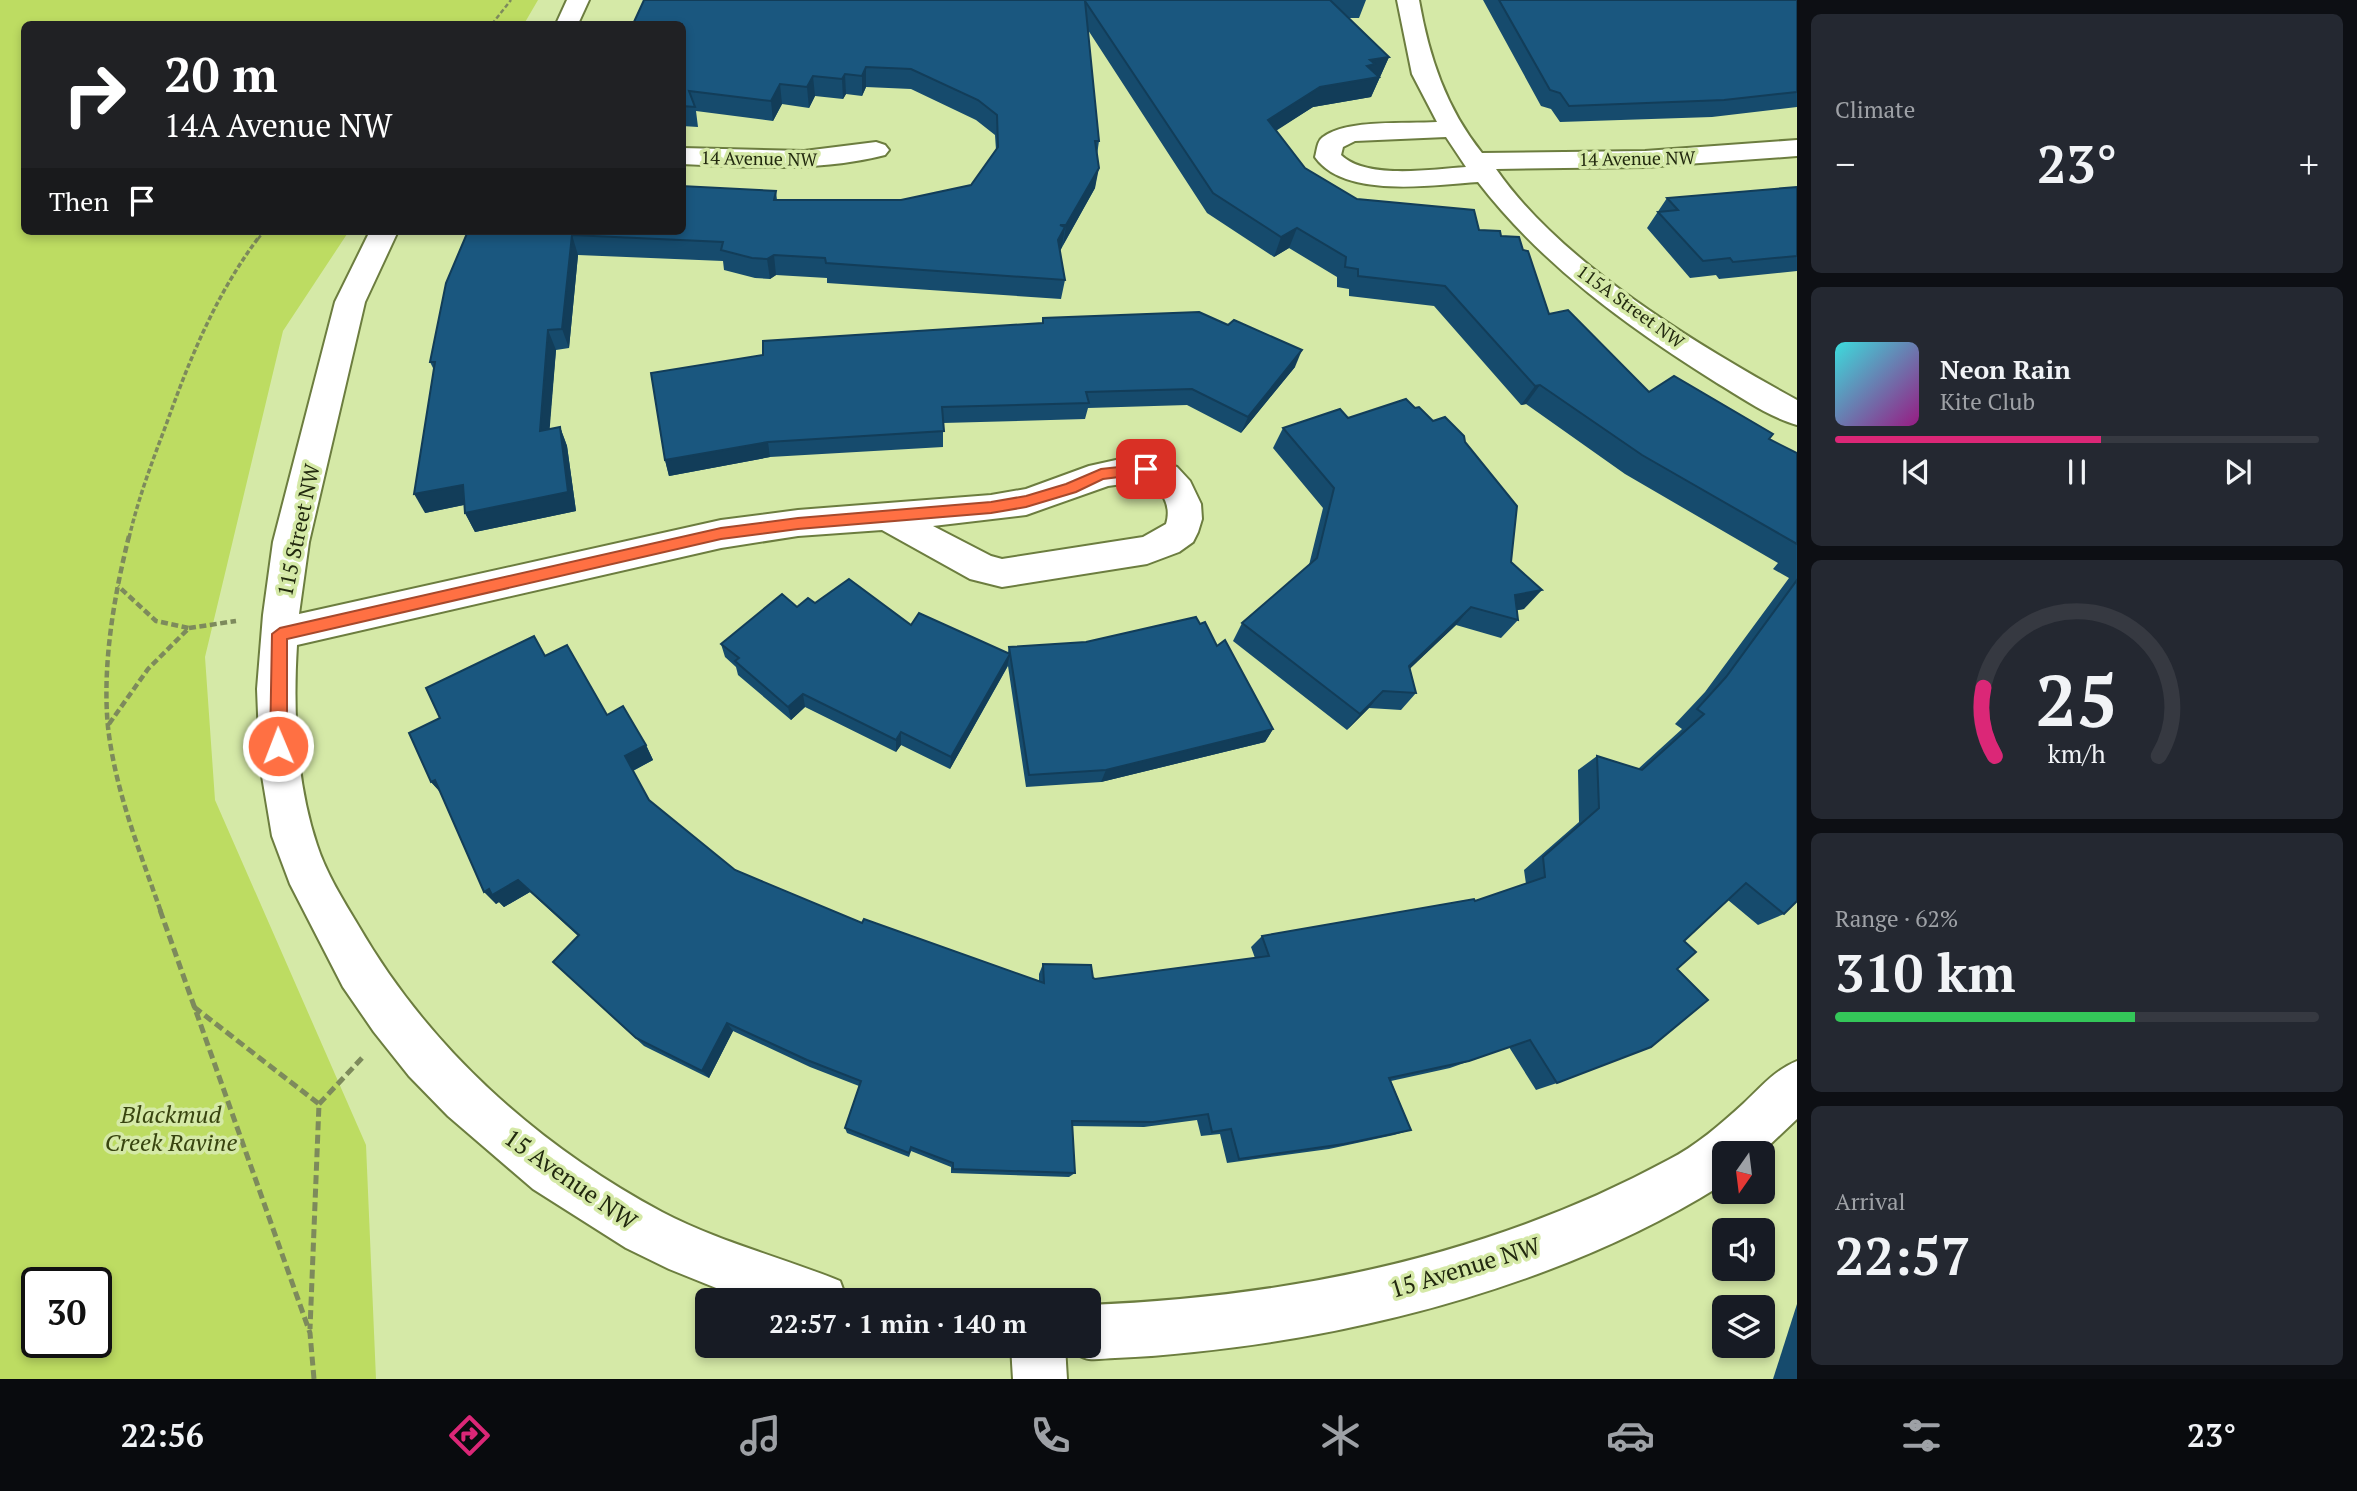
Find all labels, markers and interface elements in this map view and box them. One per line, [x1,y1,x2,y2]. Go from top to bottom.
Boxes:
text: 20 m [164,41,278,106]
icon: right [49,49,140,140]
text: Climate [1835,94,1915,125]
text: 14A Avenue NW [164,104,392,146]
text: 23° [2037,129,2117,198]
text: − [1835,139,1855,189]
text: + [2299,139,2319,189]
street label: 14 Avenue NW [701,145,818,171]
street label: 14 Avenue NW [1579,145,1696,171]
icon: arrive [123,182,161,220]
text: Then [49,184,109,218]
street label: 115A Street NW [1572,259,1690,353]
text: Neon Rain [1940,352,2071,386]
text: Kite Club [1940,386,2035,417]
pin [1116,439,1176,499]
icon: arrive [1127,450,1165,488]
icon: previous [1897,453,1935,491]
icon: pause [2058,453,2096,491]
icon: next [2219,453,2257,491]
street label: 115 Street NW [270,461,326,599]
text: 25 [2036,650,2118,747]
position arrow [241,709,315,783]
text: km/h [2048,736,2106,769]
text: Range · 62% [1835,903,1958,934]
text: 310 km [1835,938,2016,1007]
park label: Blackmud Creek Ravine [105,1098,237,1158]
street label: 15 Avenue NW [498,1121,644,1237]
north arrow [1712,1141,1774,1204]
map controls [1712,1141,1775,1358]
text: Arrival [1835,1186,1906,1217]
button: sound [1712,1218,1775,1281]
text: 22:57 [1835,1221,1970,1290]
street label: 15 Avenue NW [1386,1229,1545,1305]
speed limit sign: 30 [21,1267,112,1358]
button: layers [1712,1295,1775,1358]
text: 22:57 · 1 min · 140 m [769,1306,1027,1340]
icon: directions [445,1411,494,1460]
icon: music [736,1411,785,1460]
icon: phone [1026,1411,1075,1460]
icon: climate [1316,1411,1365,1460]
icon: car [1606,1411,1655,1460]
icon: filters [1897,1411,1946,1460]
text: 22:56 [121,1414,204,1456]
text: 23° [2187,1414,2236,1456]

